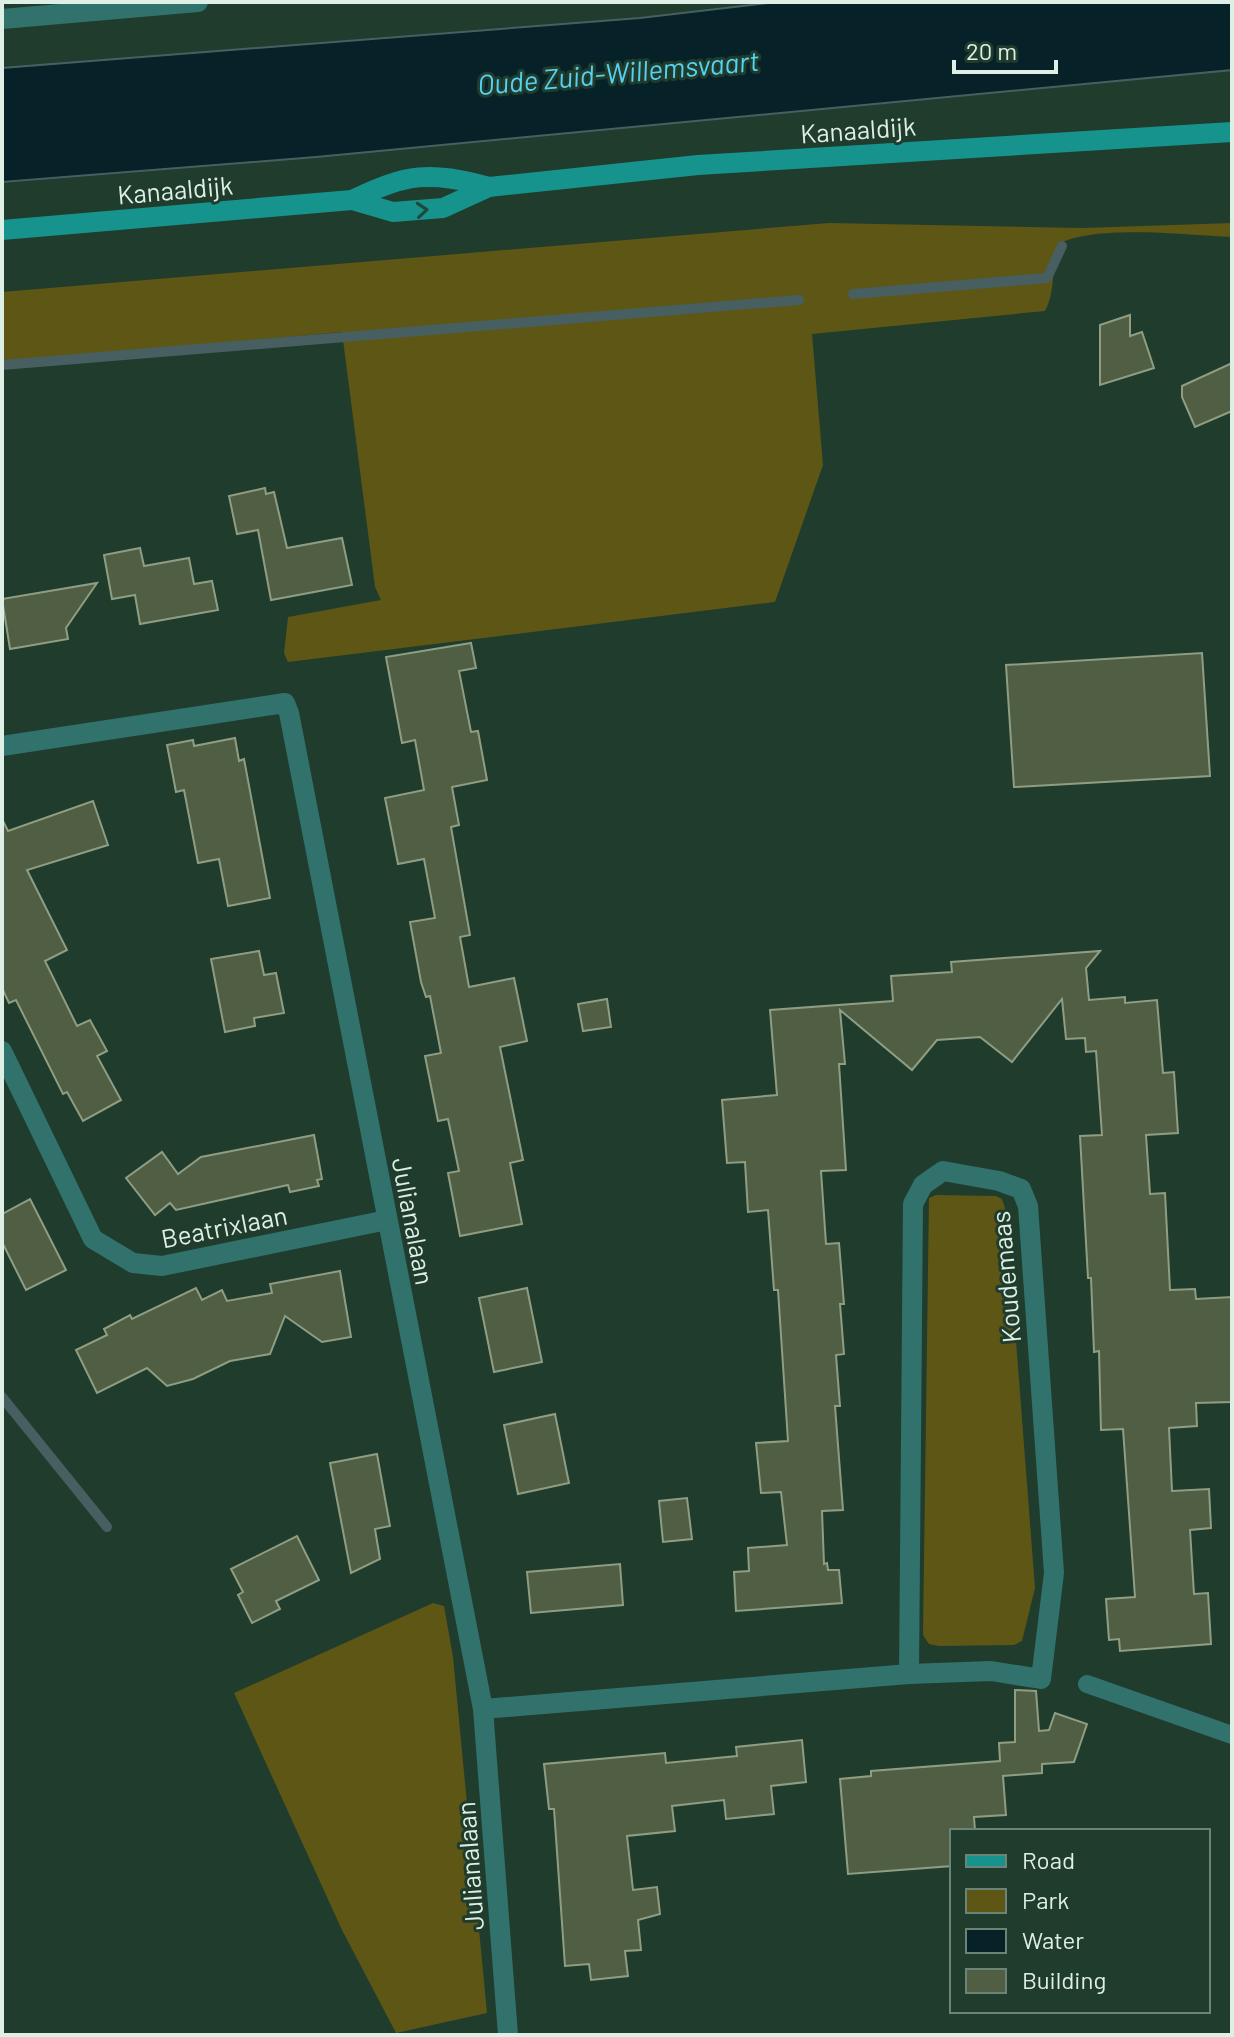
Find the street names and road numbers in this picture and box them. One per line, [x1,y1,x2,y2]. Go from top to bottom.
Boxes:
street label: Kanaaldijk [799,109,917,149]
street label: Kanaaldijk [116,169,234,209]
street label: Julianalaan [387,1155,441,1287]
street label: Beatrixlaan [158,1199,290,1253]
street label: Koudemaas [984,1210,1026,1344]
street label: Julianalaan [449,1801,489,1931]

